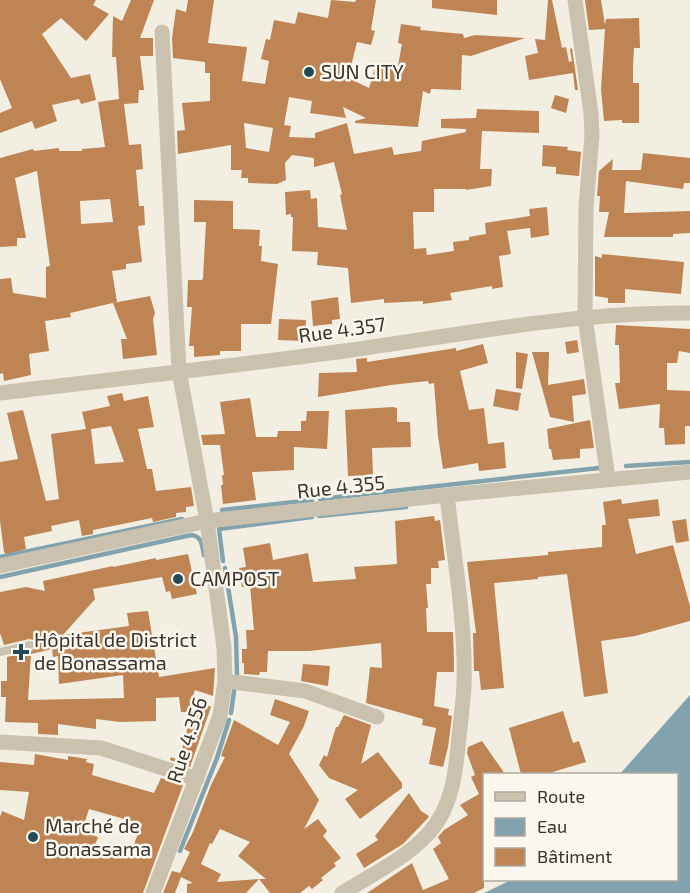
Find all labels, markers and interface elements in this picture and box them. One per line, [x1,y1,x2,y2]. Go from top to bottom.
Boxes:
place label: SUN CITY [321,59,404,83]
marker: SUN CITY [302,65,316,79]
street label: Rue 4.357 [297,311,387,347]
street label: Rue 4.355 [296,469,386,503]
place label: CAMPOST [190,566,280,590]
marker: CAMPOST [171,572,185,586]
place label: Hôpital de District de Bonassama [34,627,197,674]
marker: Hôpital de District de Bonassama [12,643,30,661]
street label: Rue 4.356 [161,694,211,786]
legend [483,773,678,881]
text: Route [537,785,585,807]
place label: Marché de Bonassama [45,813,151,860]
text: Eau [537,815,567,837]
marker: Marché de Bonassama [26,830,40,844]
text: Bâtiment [537,845,612,867]

